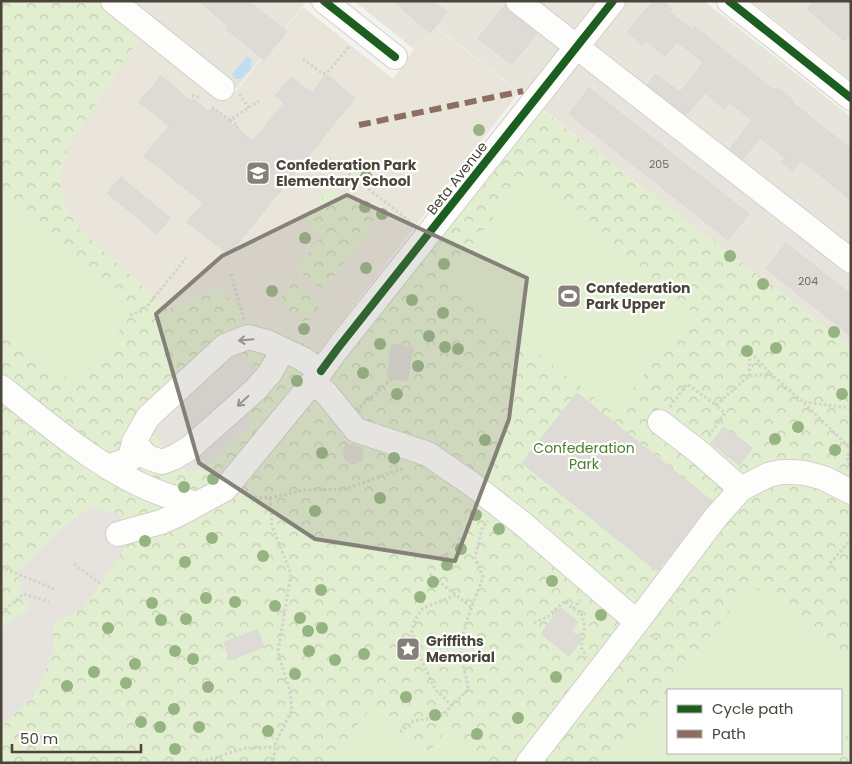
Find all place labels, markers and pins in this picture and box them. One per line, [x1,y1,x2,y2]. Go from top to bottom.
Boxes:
place label: Confederation Park Elementary School [276,155,417,191]
school or university icon: Confederation Park Elementary School [245,160,271,186]
place label: Confederation Park Upper [586,278,690,314]
sports icon: Confederation Park Upper [556,283,582,309]
place label: Griffiths Memorial [426,631,495,667]
place icon: Griffiths Memorial [395,636,421,662]

